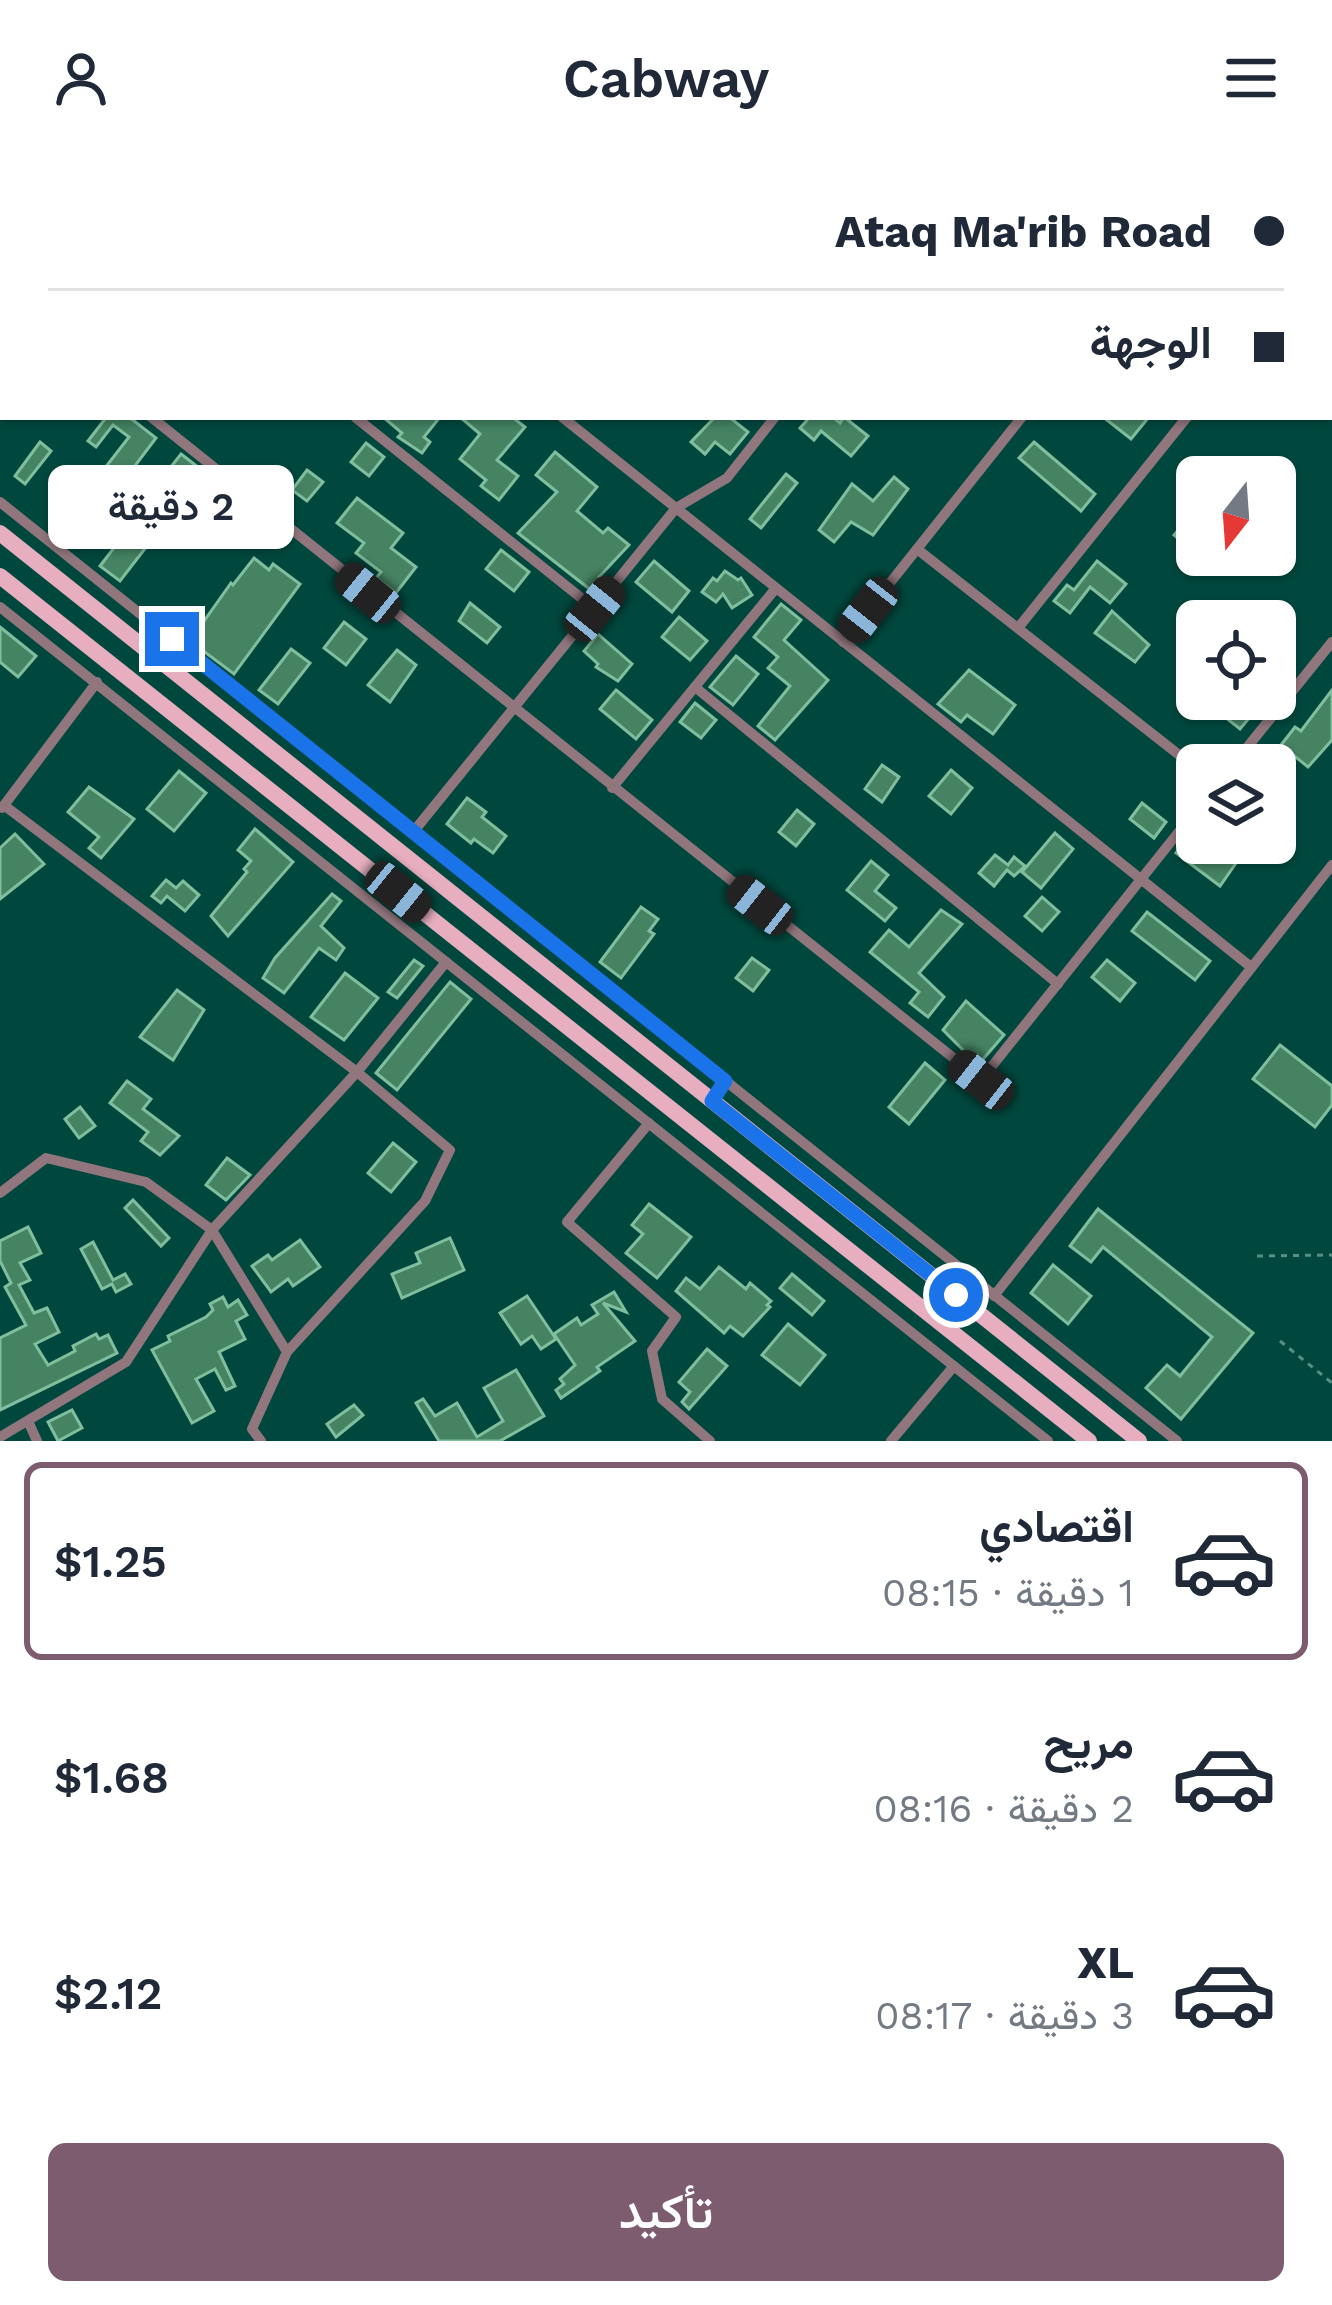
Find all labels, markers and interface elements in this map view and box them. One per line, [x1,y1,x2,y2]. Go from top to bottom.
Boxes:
icon: person [48,45,114,111]
icon: menu [1218,45,1284,111]
text: Cabway [563,47,769,110]
text: Ataq Ma'rib Road [835,205,1212,258]
text: الوجهة [1090,316,1212,369]
north arrow [1176,456,1296,576]
map controls [1176,456,1296,864]
callout: 2 دقيقة [49,465,295,549]
text: 2 دقيقة [108,484,234,529]
car [329,556,407,630]
car [558,570,632,648]
car [832,571,904,649]
button: locate [1176,600,1296,720]
route end [145,612,199,666]
button: layers [1176,744,1296,864]
car [359,855,437,929]
car [721,869,799,941]
car [942,1044,1020,1116]
route start [929,1268,983,1322]
text: اقتصادي [979,1500,1134,1553]
icon: car [1170,1507,1278,1615]
text: $1.25 [54,1535,167,1588]
text: 1 دقيقة · 08:15 [882,1570,1134,1615]
text: مريح [1043,1716,1134,1769]
icon: car [1170,1723,1278,1831]
text: $1.68 [54,1751,169,1804]
text: 2 دقيقة · 08:16 [874,1786,1134,1831]
text: XL [1077,1936,1134,1989]
icon: car [1170,1939,1278,2047]
text: $2.12 [54,1967,162,2020]
text: 3 دقيقة · 08:17 [875,1993,1134,2038]
button: تأكيد [48,2143,1284,2281]

